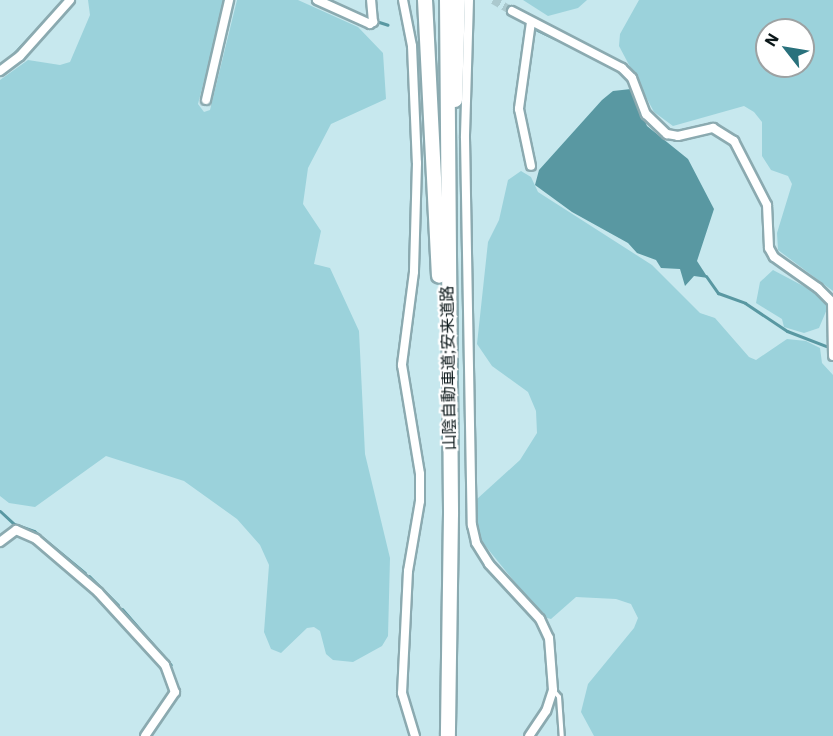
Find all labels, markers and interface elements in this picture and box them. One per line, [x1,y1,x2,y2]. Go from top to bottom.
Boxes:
north arrow [755,18,815,78]
text: N [760,30,783,50]
street label: 山陰自動車道;安来道路 [437,286,459,450]

